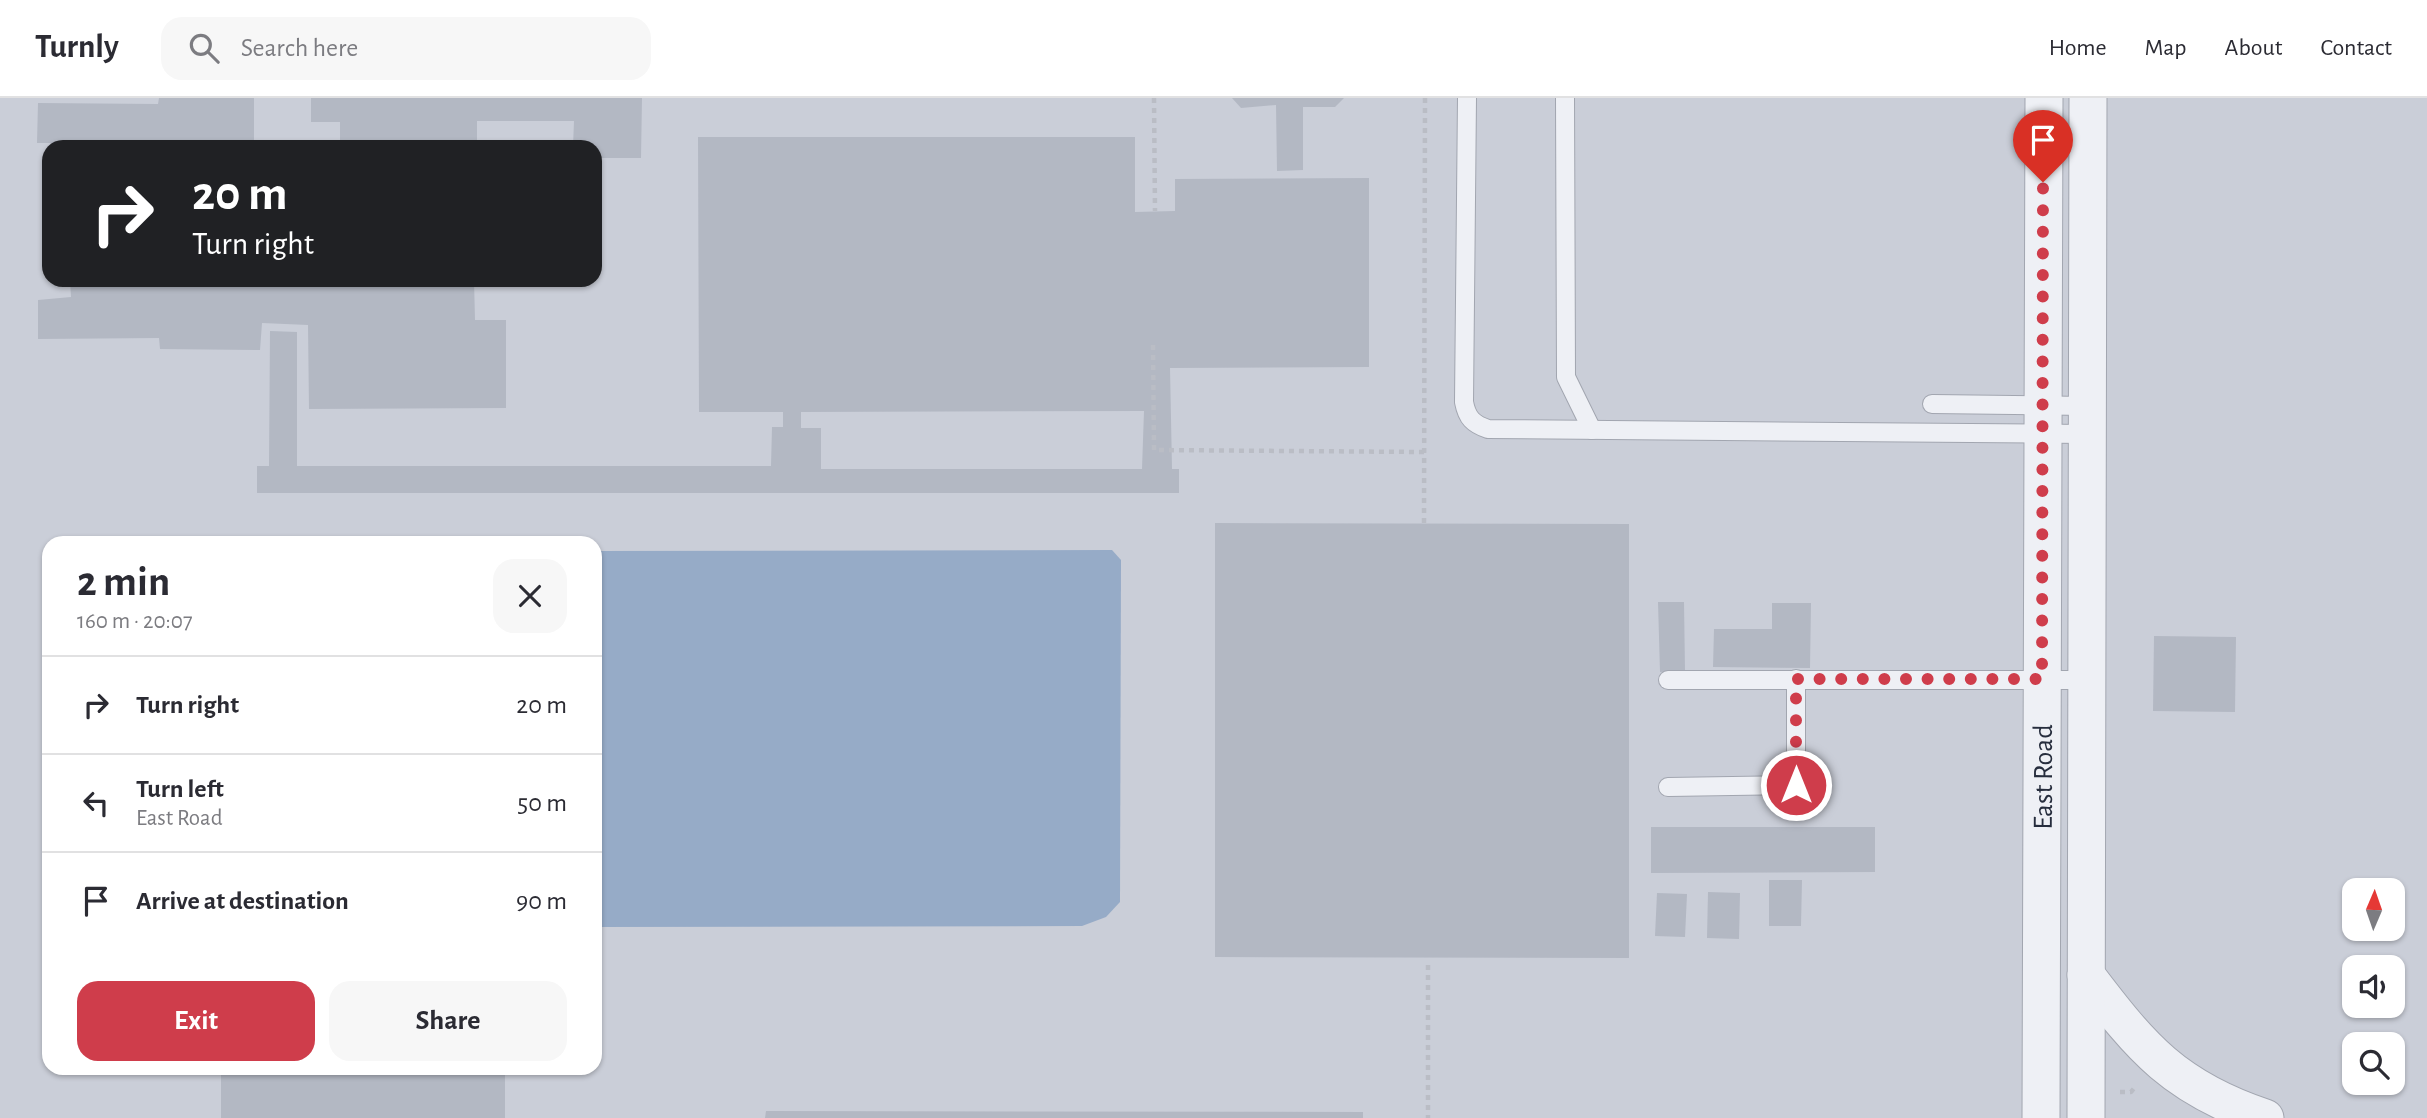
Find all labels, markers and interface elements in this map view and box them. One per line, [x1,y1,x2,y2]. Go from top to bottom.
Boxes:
search box [161,17,651,80]
icon: search [185,29,223,67]
text: Turnly [35,31,119,64]
text: Search here [241,35,358,61]
text: Home [2049,36,2107,60]
text: Map [2145,36,2187,60]
text: About [2225,36,2282,60]
text: Contact [2320,36,2392,60]
pin [2013,110,2073,182]
icon: arrive [2024,121,2062,159]
icon: right [77,168,168,259]
text: 20 m [192,170,288,219]
text: Turn right [192,228,314,260]
button: close [493,559,567,633]
text: 2 min [77,561,170,603]
text: 160 m · 20:07 [77,610,193,633]
icon: right [77,686,115,724]
text: Turn right [136,692,239,718]
text: 20 m [516,692,567,718]
street label: East Road [2030,724,2058,830]
position arrow [1759,748,1833,822]
text: Turn left [136,776,224,802]
icon: left [77,784,115,822]
text: 50 m [517,790,567,816]
text: East Road [136,807,223,830]
north arrow [2342,878,2404,942]
map controls [2342,878,2405,1095]
icon: arrive [77,882,115,920]
text: Arrive at destination [136,888,349,914]
text: 90 m [516,888,567,914]
button: sound [2342,955,2405,1018]
button: Exit [77,981,315,1061]
button: Share [329,981,567,1061]
button: search [2342,1032,2405,1095]

